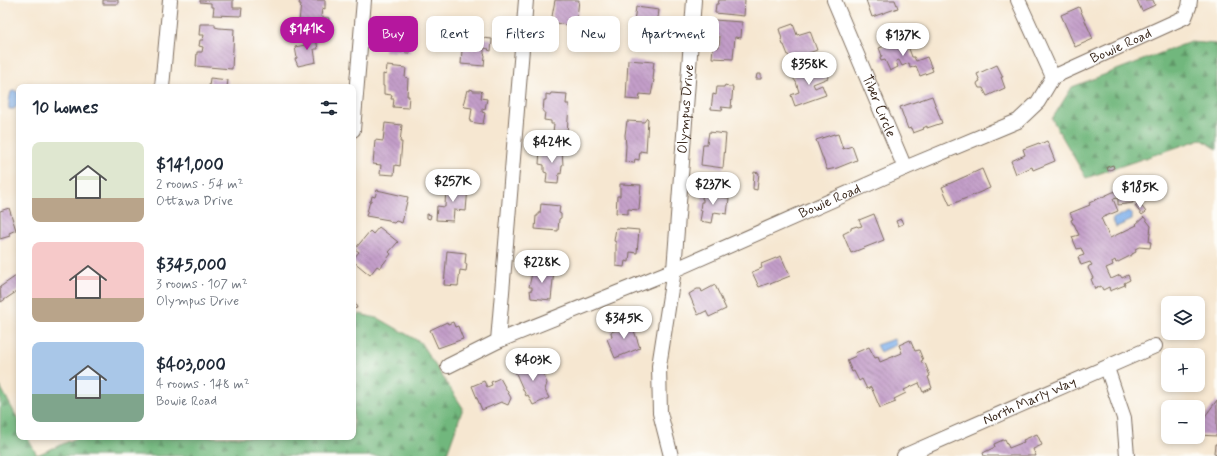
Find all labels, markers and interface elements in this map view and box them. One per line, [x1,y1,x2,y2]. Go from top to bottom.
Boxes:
chip: Buy [368,16,418,52]
chip: Rent [426,16,484,52]
chip: Filters [492,16,559,52]
chip: New [567,16,620,52]
chip: Apartment [628,16,719,52]
pin: $141K [279,17,335,51]
text: $141K [289,21,325,38]
pin: $137K [875,23,931,57]
street label: Bowie Road [1087,24,1155,68]
text: $137K [885,27,921,44]
pin: $358K [781,52,837,86]
text: $358K [791,56,827,73]
street label: Olympus Drive [674,64,698,154]
street label: Tiber Circle [858,72,900,140]
text: 10 homes [32,97,98,119]
icon: filters [318,97,340,119]
pin: $424K [524,130,580,164]
text: $424K [533,134,571,151]
text: $141,000 [156,154,224,176]
icon: home [64,158,112,206]
pin: $257K [425,169,481,203]
pin: $237K [685,172,741,206]
text: $257K [434,173,472,190]
pin: $185K [1112,175,1168,209]
text: 2 rooms · 54 m² [156,176,243,193]
text: $237K [695,176,731,193]
text: $185K [1122,179,1159,196]
street label: Bowie Road [796,180,863,223]
text: Ottawa Drive [156,193,233,210]
pin: $228K [514,250,570,284]
text: $345,000 [156,254,227,276]
text: $228K [523,254,561,271]
icon: home [64,258,112,306]
text: 3 rooms · 107 m² [156,276,248,293]
text: Olympus Drive [156,293,239,310]
map controls [1161,296,1205,444]
button: layers [1161,296,1205,340]
pin: $345K [596,306,652,340]
text: $345K [605,310,643,327]
pin: $403K [505,348,561,382]
button: + [1161,348,1205,392]
text: $403K [514,352,552,369]
text: $403,000 [156,354,226,376]
icon: home [64,358,112,406]
street label: North Marly Way [980,373,1079,429]
text: 4 rooms · 148 m² [156,376,250,393]
text: Bowie Road [156,393,217,410]
button: − [1161,400,1205,444]

